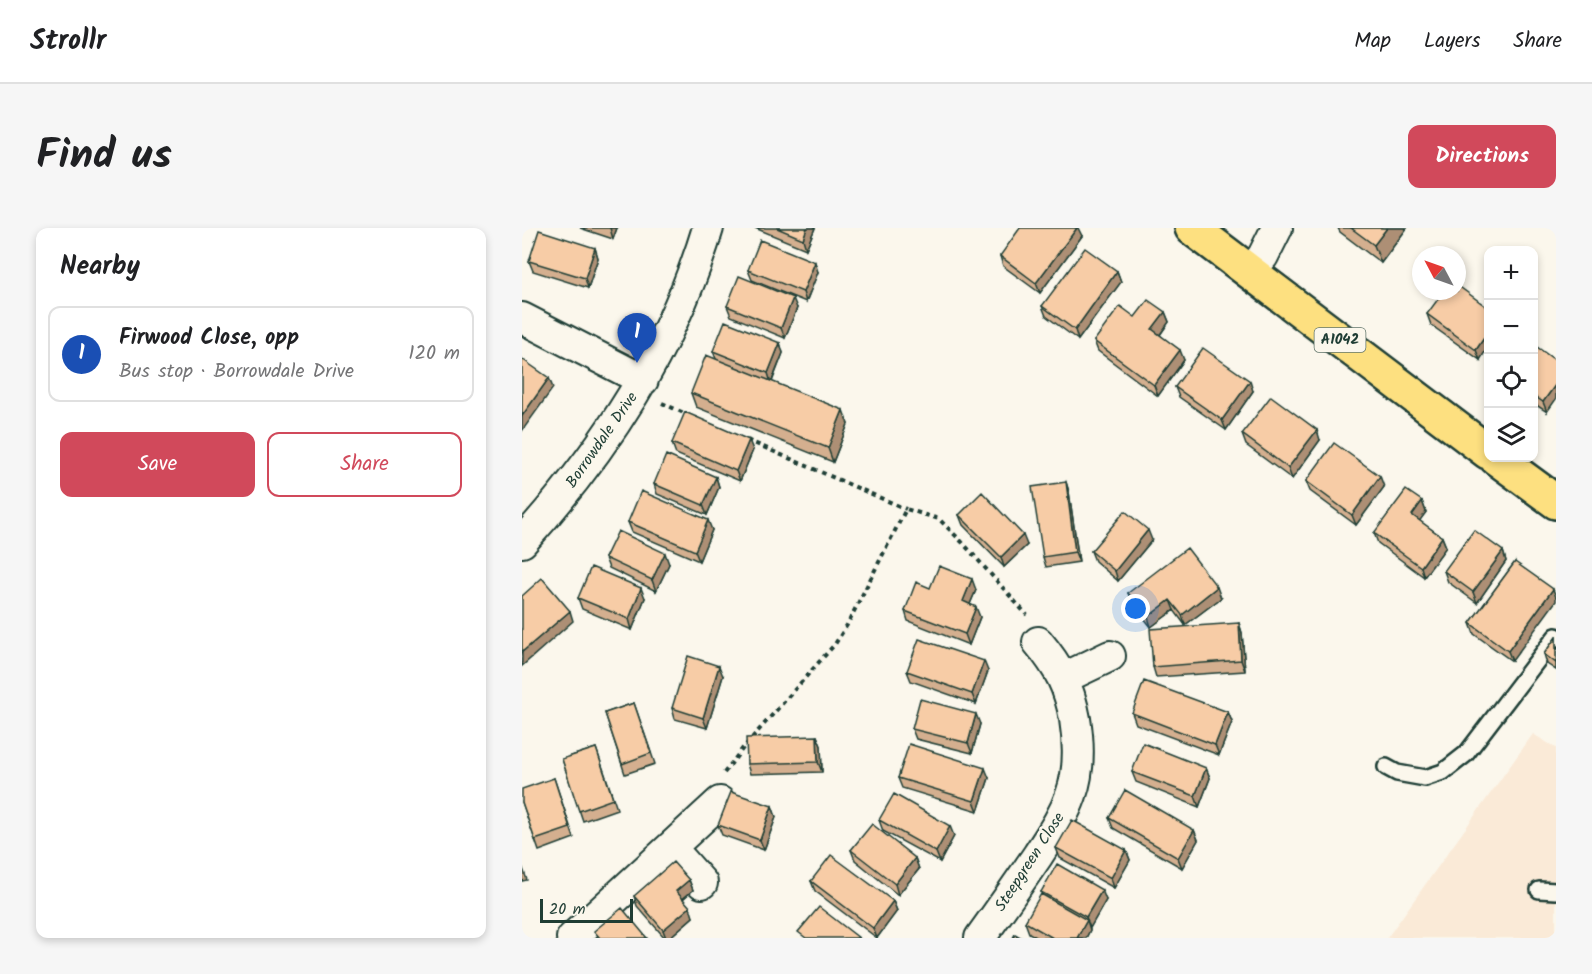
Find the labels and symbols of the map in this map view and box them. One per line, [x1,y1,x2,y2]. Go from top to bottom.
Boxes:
north arrow [1412,246,1466,300]
pin: 1 [618,314,656,363]
road number: A1042 [1314,328,1366,352]
street label: Borrowdale Drive [560,387,644,493]
your location [1121,594,1150,623]
street label: Steepgreen Close [989,807,1071,917]
scale bar [540,896,633,924]

